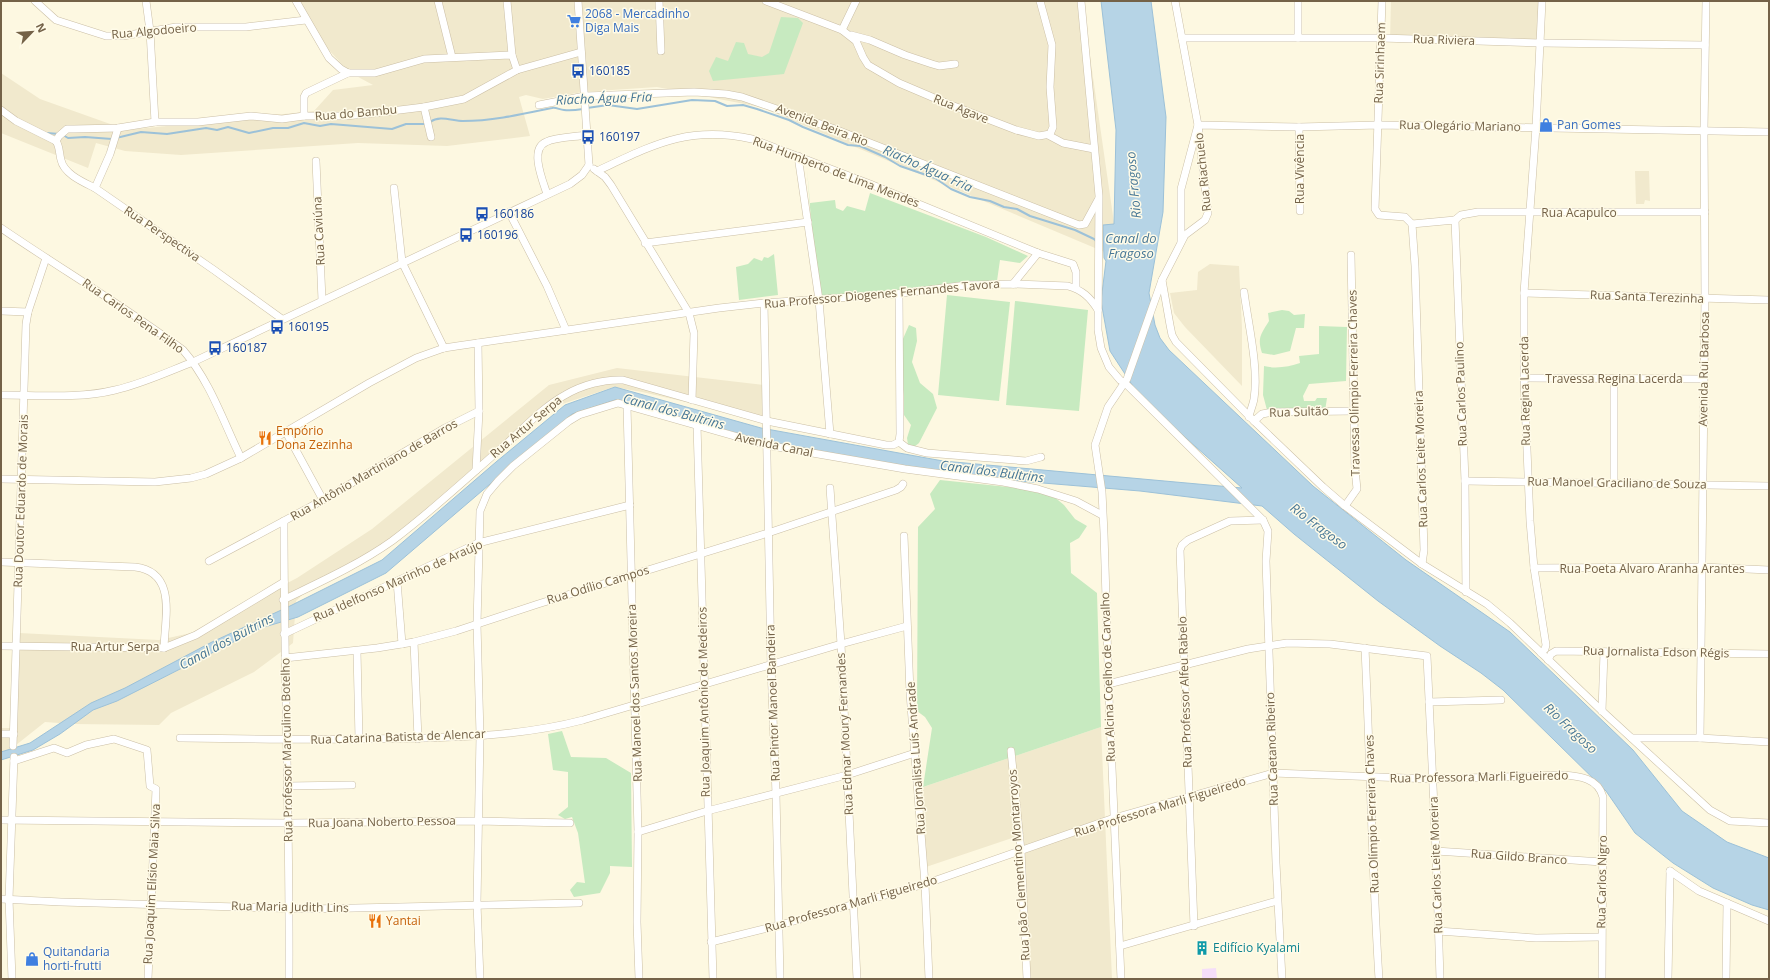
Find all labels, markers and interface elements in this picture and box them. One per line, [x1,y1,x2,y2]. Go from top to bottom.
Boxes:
place label: 2068 - Mercadinho Diga Mais [585,5,690,36]
north arrow [12,12,52,52]
supermarket icon: 2068 - Mercadinho Diga Mais [566,13,582,29]
street label: Rua Algodoeiro [111,18,197,43]
text: N [33,20,50,35]
street label: Rua Sirinhaem [1370,22,1389,104]
street label: Rua Riviera [1413,30,1475,49]
place label: 160185 [589,62,630,79]
bus stop icon: 160185 [570,63,586,79]
water label: Riacho Água Fria [556,87,653,109]
street label: Rua Agave [931,90,992,127]
street label: Avenida Beira Rio [774,99,871,150]
street label: Rua do Bambu [314,100,398,125]
street label: Rua Olegário Mariano [1399,116,1521,135]
place label: Pan Gomes [1557,116,1621,133]
shop icon: Pan Gomes [1538,117,1554,133]
place label: 160197 [599,128,640,145]
bus stop icon: 160197 [580,129,596,145]
street label: Rua Humberto de Lima Mendes [750,132,922,211]
street label: Rua Riachuelo [1190,132,1215,212]
street label: Rua Vivência [1291,134,1308,204]
water label: Riacho Água Fria [880,140,976,196]
water label: Rio Fragoso [1121,151,1145,219]
street label: Rua Caviúna [308,196,329,266]
street label: Rua Perspectiva [121,202,204,265]
street label: Rua Acapulco [1541,204,1617,221]
place label: 160186 [493,205,534,222]
bus stop icon: 160186 [474,206,490,222]
place label: 160196 [477,226,518,243]
bus stop icon: 160196 [458,227,474,243]
water label: Canal do Fragoso [1105,229,1157,262]
street label: Rua Carlos Pena Filho [79,274,188,357]
street label: Rua Professor Diogenes Fernandes Tavora [763,275,1001,312]
street label: Rua Santa Terezinha [1590,286,1704,307]
street label: Travessa Olímpio Ferreira Chaves [1343,289,1364,476]
street label: Avenida Rui Barbosa [1694,311,1713,427]
place label: 160195 [288,318,329,335]
bus stop icon: 160195 [269,319,285,335]
street label: Rua Regina Lacerda [1515,336,1534,446]
place label: 160187 [226,339,267,356]
bus stop icon: 160187 [207,340,223,356]
street label: Rua Carlos Paulino [1450,341,1471,447]
street label: Travessa Regina Lacerda [1545,370,1683,387]
water label: Canal dos Bultrins [621,389,727,433]
street label: Rua Carlos Leite Moreira [1410,390,1431,528]
street label: Rua Artur Serpa [486,392,565,462]
street label: Rua Sultão [1269,402,1329,421]
street label: Rua Doutor Eduardo de Morais [9,414,32,588]
street label: Rua Antônio Martiniano de Barros [287,414,461,525]
place label: Empório Dona Zezinha [276,422,353,453]
street label: Avenida Canal [734,428,815,461]
restaurant icon: Empório Dona Zezinha [257,430,273,446]
water label: Canal dos Bultrins [939,456,1045,486]
street label: Rua Manoel Graciliano de Souza [1527,472,1707,493]
water label: Rio Fragoso [1287,499,1351,553]
street label: Rua Idelfonso Marinho de Araújo [310,535,485,626]
street label: Rua Poeta Alvaro Aranha Arantes [1559,560,1745,577]
street label: Rua Odílio Campos [545,561,651,608]
street label: Rua Alcina Coelho de Carvalho [1096,592,1119,762]
street label: Rua Manoel dos Santos Moreira [623,604,646,782]
street label: Rua Joaquim Antônio de Medeiros [693,606,714,797]
water label: Canal dos Bultrins [176,608,277,674]
street label: Rua Professor Alfeu Rabelo [1173,616,1196,768]
street label: Rua Pintor Manoel Bandeira [761,624,784,782]
street label: Rua Artur Serpa [71,638,159,655]
street label: Rua Jornalista Edson Régis [1583,642,1730,661]
street label: Rua Edmar Moury Fernandes [832,652,857,816]
street label: Rua Professor Marculino Botelho [276,658,297,842]
street label: Rua Jornalista Luís Andrade [902,681,929,835]
street label: Rua Caetano Ribeiro [1261,692,1282,806]
water label: Rio Fragoso [1540,699,1602,757]
street label: Rua Catarina Batista de Alencar [310,725,486,748]
street label: Rua Olímpio Ferreira Chaves [1360,734,1383,894]
street label: Rua Professora Marli Figueiredo [1390,766,1568,787]
street label: Rua João Clementino Montarroyos [1003,768,1034,961]
street label: Rua Professora Marli Figueiredo [1072,772,1248,841]
street label: Rua Carlos Leite Moreira [1425,796,1446,934]
street label: Rua Joaquim Elísio Maia Silva [139,803,164,965]
street label: Rua Joana Noberto Pessoa [308,812,456,831]
street label: Rua Carlos Nigro [1592,835,1611,929]
street label: Rua Gildo Branco [1470,845,1568,868]
street label: Rua Professora Marli Figueiredo [763,871,939,936]
street label: Rua Maria Judith Lins [231,897,349,916]
place label: Yantai [386,912,421,929]
restaurant icon: Yantai [367,913,383,929]
place label: Edifício Kyalami [1213,939,1300,956]
building icon: Edifício Kyalami [1194,940,1210,956]
place label: Quitandaria horti-frutti [43,943,110,974]
shop icon: Quitandaria horti-frutti [24,951,40,967]

